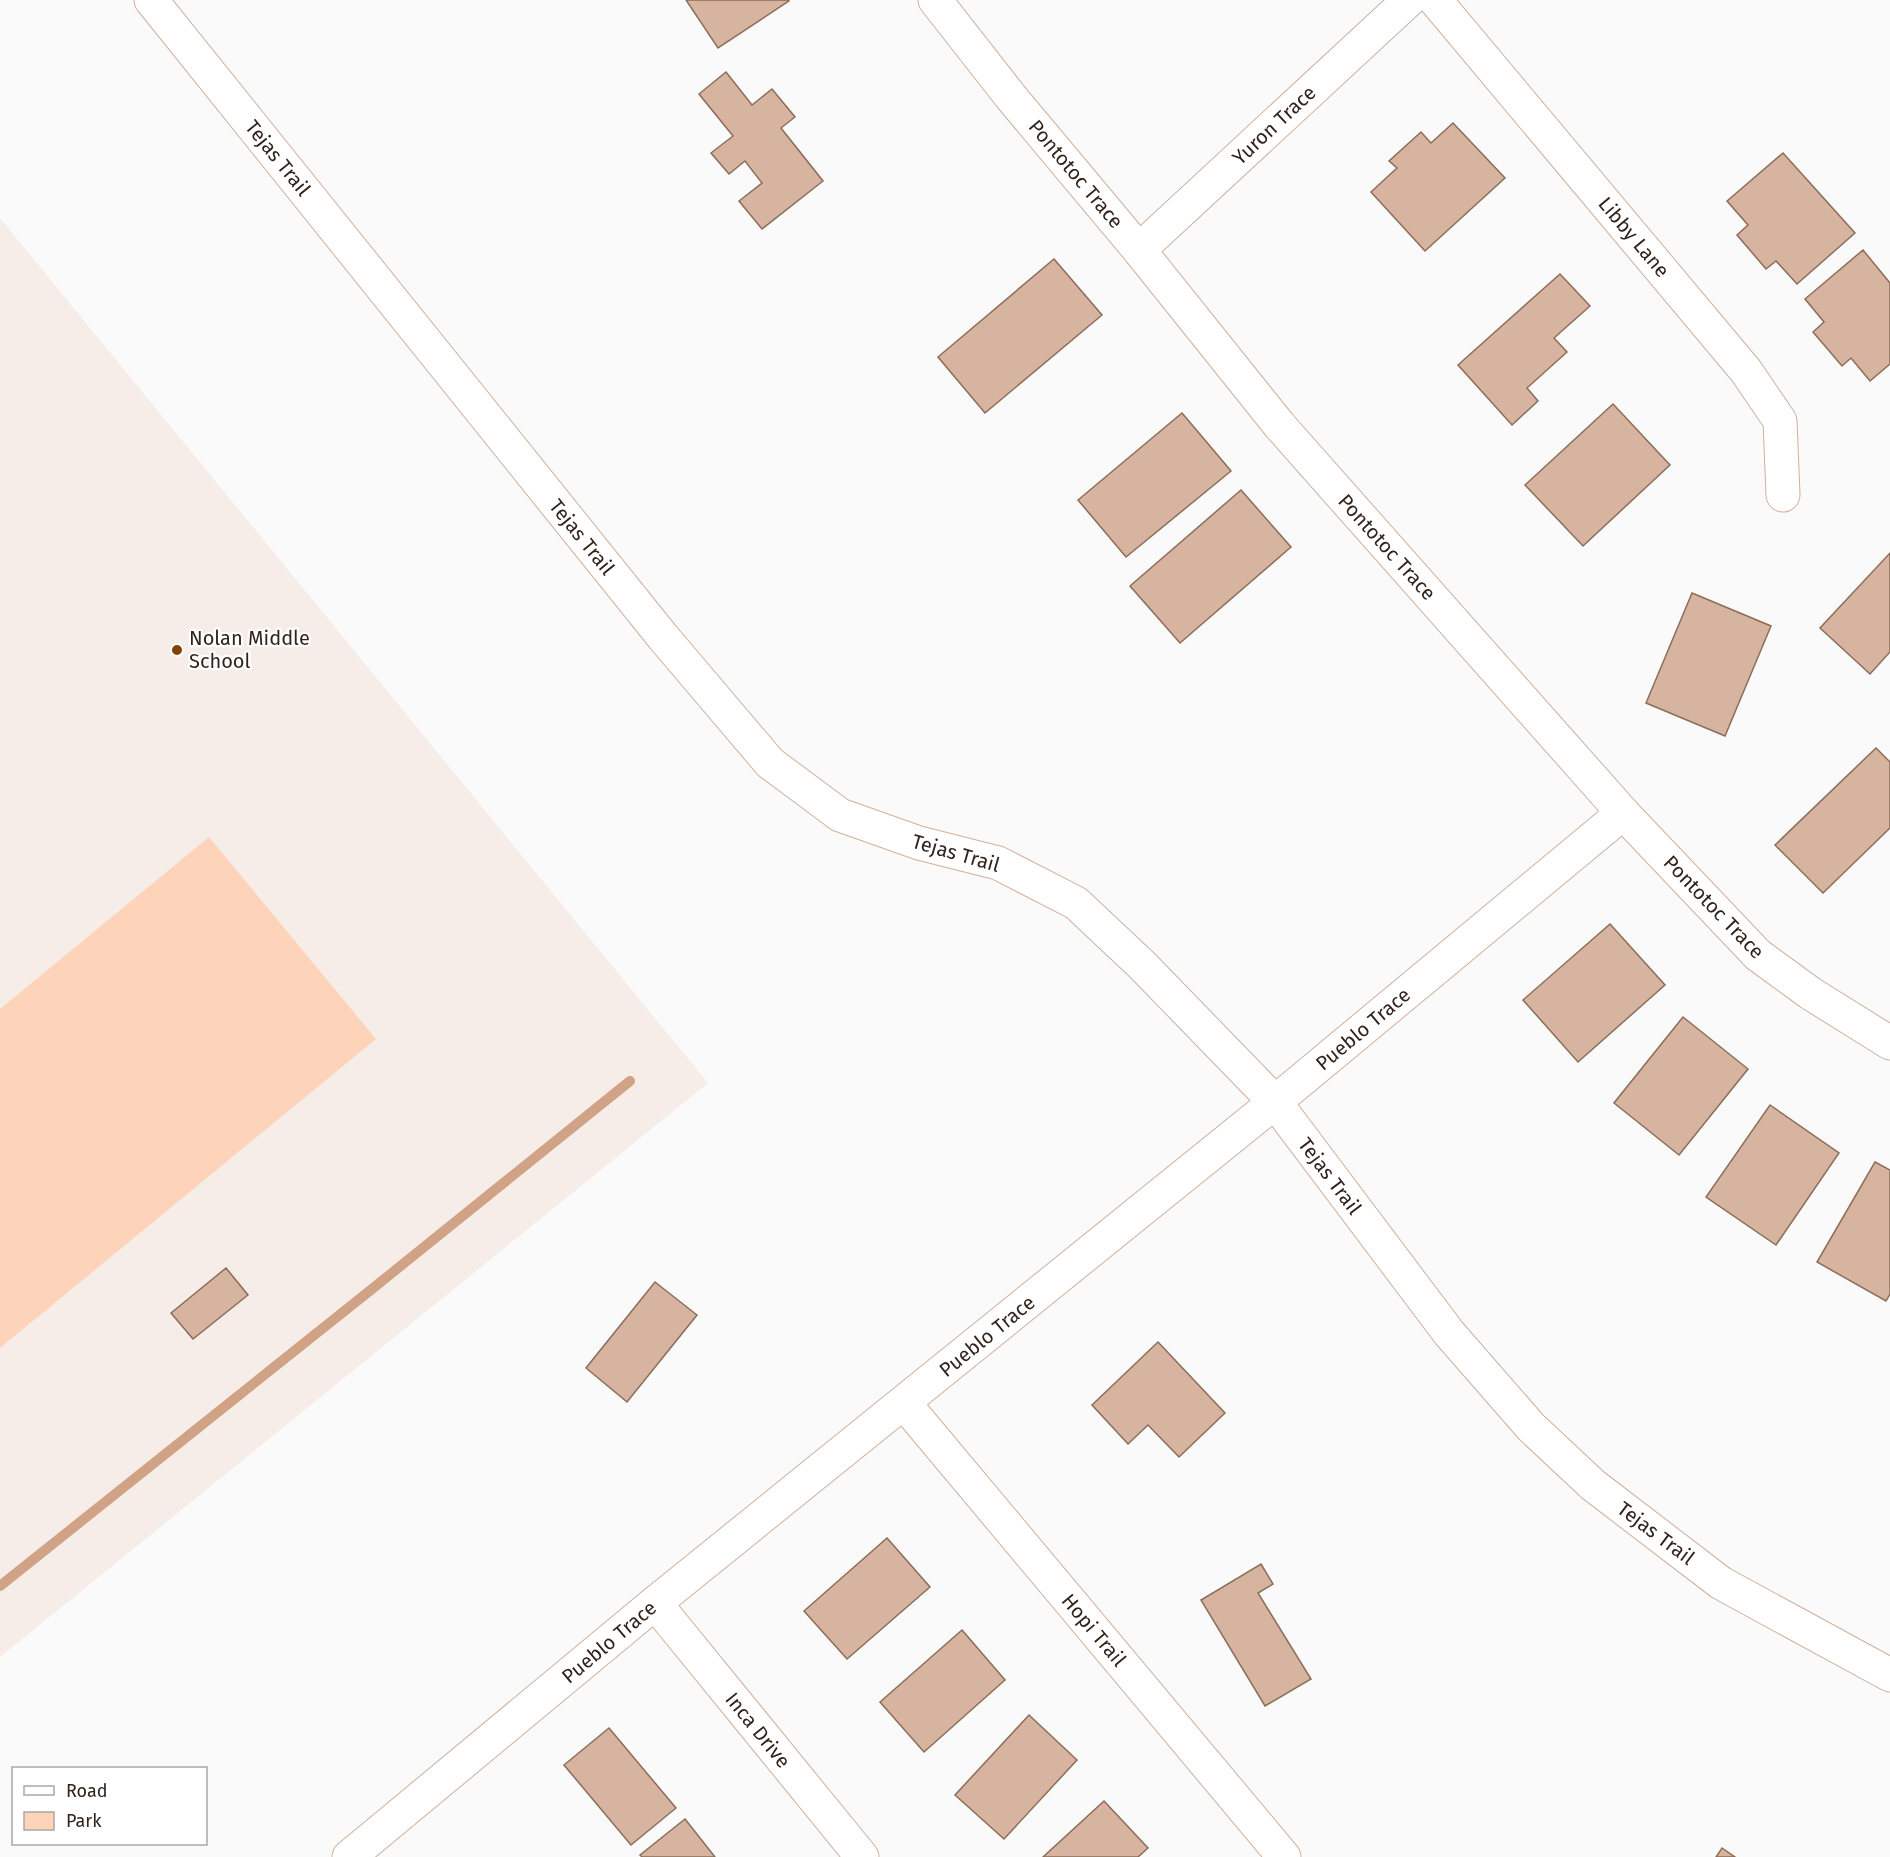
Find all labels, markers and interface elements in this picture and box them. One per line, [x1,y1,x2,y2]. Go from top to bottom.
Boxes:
street label: Yuron Trace [1227,80,1321,170]
street label: Tejas Trail [240,115,316,201]
street label: Pontotoc Trace [1024,115,1128,233]
street label: Libby Lane [1593,192,1675,282]
street label: Pontotoc Trace [1333,489,1441,605]
street label: Tejas Trail [544,494,620,580]
place label: Nolan Middle School [189,626,310,673]
marker: Nolan Middle School [170,643,184,657]
street label: Tejas Trail [909,829,1003,877]
street label: Pontotoc Trace [1659,850,1769,964]
street label: Pueblo Trace [1311,983,1415,1075]
street label: Tejas Trail [1293,1133,1367,1219]
street label: Pueblo Trace [934,1290,1040,1382]
street label: Tejas Trail [1613,1496,1699,1570]
street label: Hopi Trail [1057,1589,1131,1671]
street label: Pueblo Trace [557,1596,661,1688]
street label: Inca Drive [720,1687,796,1773]
legend [12,1767,207,1845]
text: Road [66,1780,108,1802]
text: Park [66,1810,102,1832]

